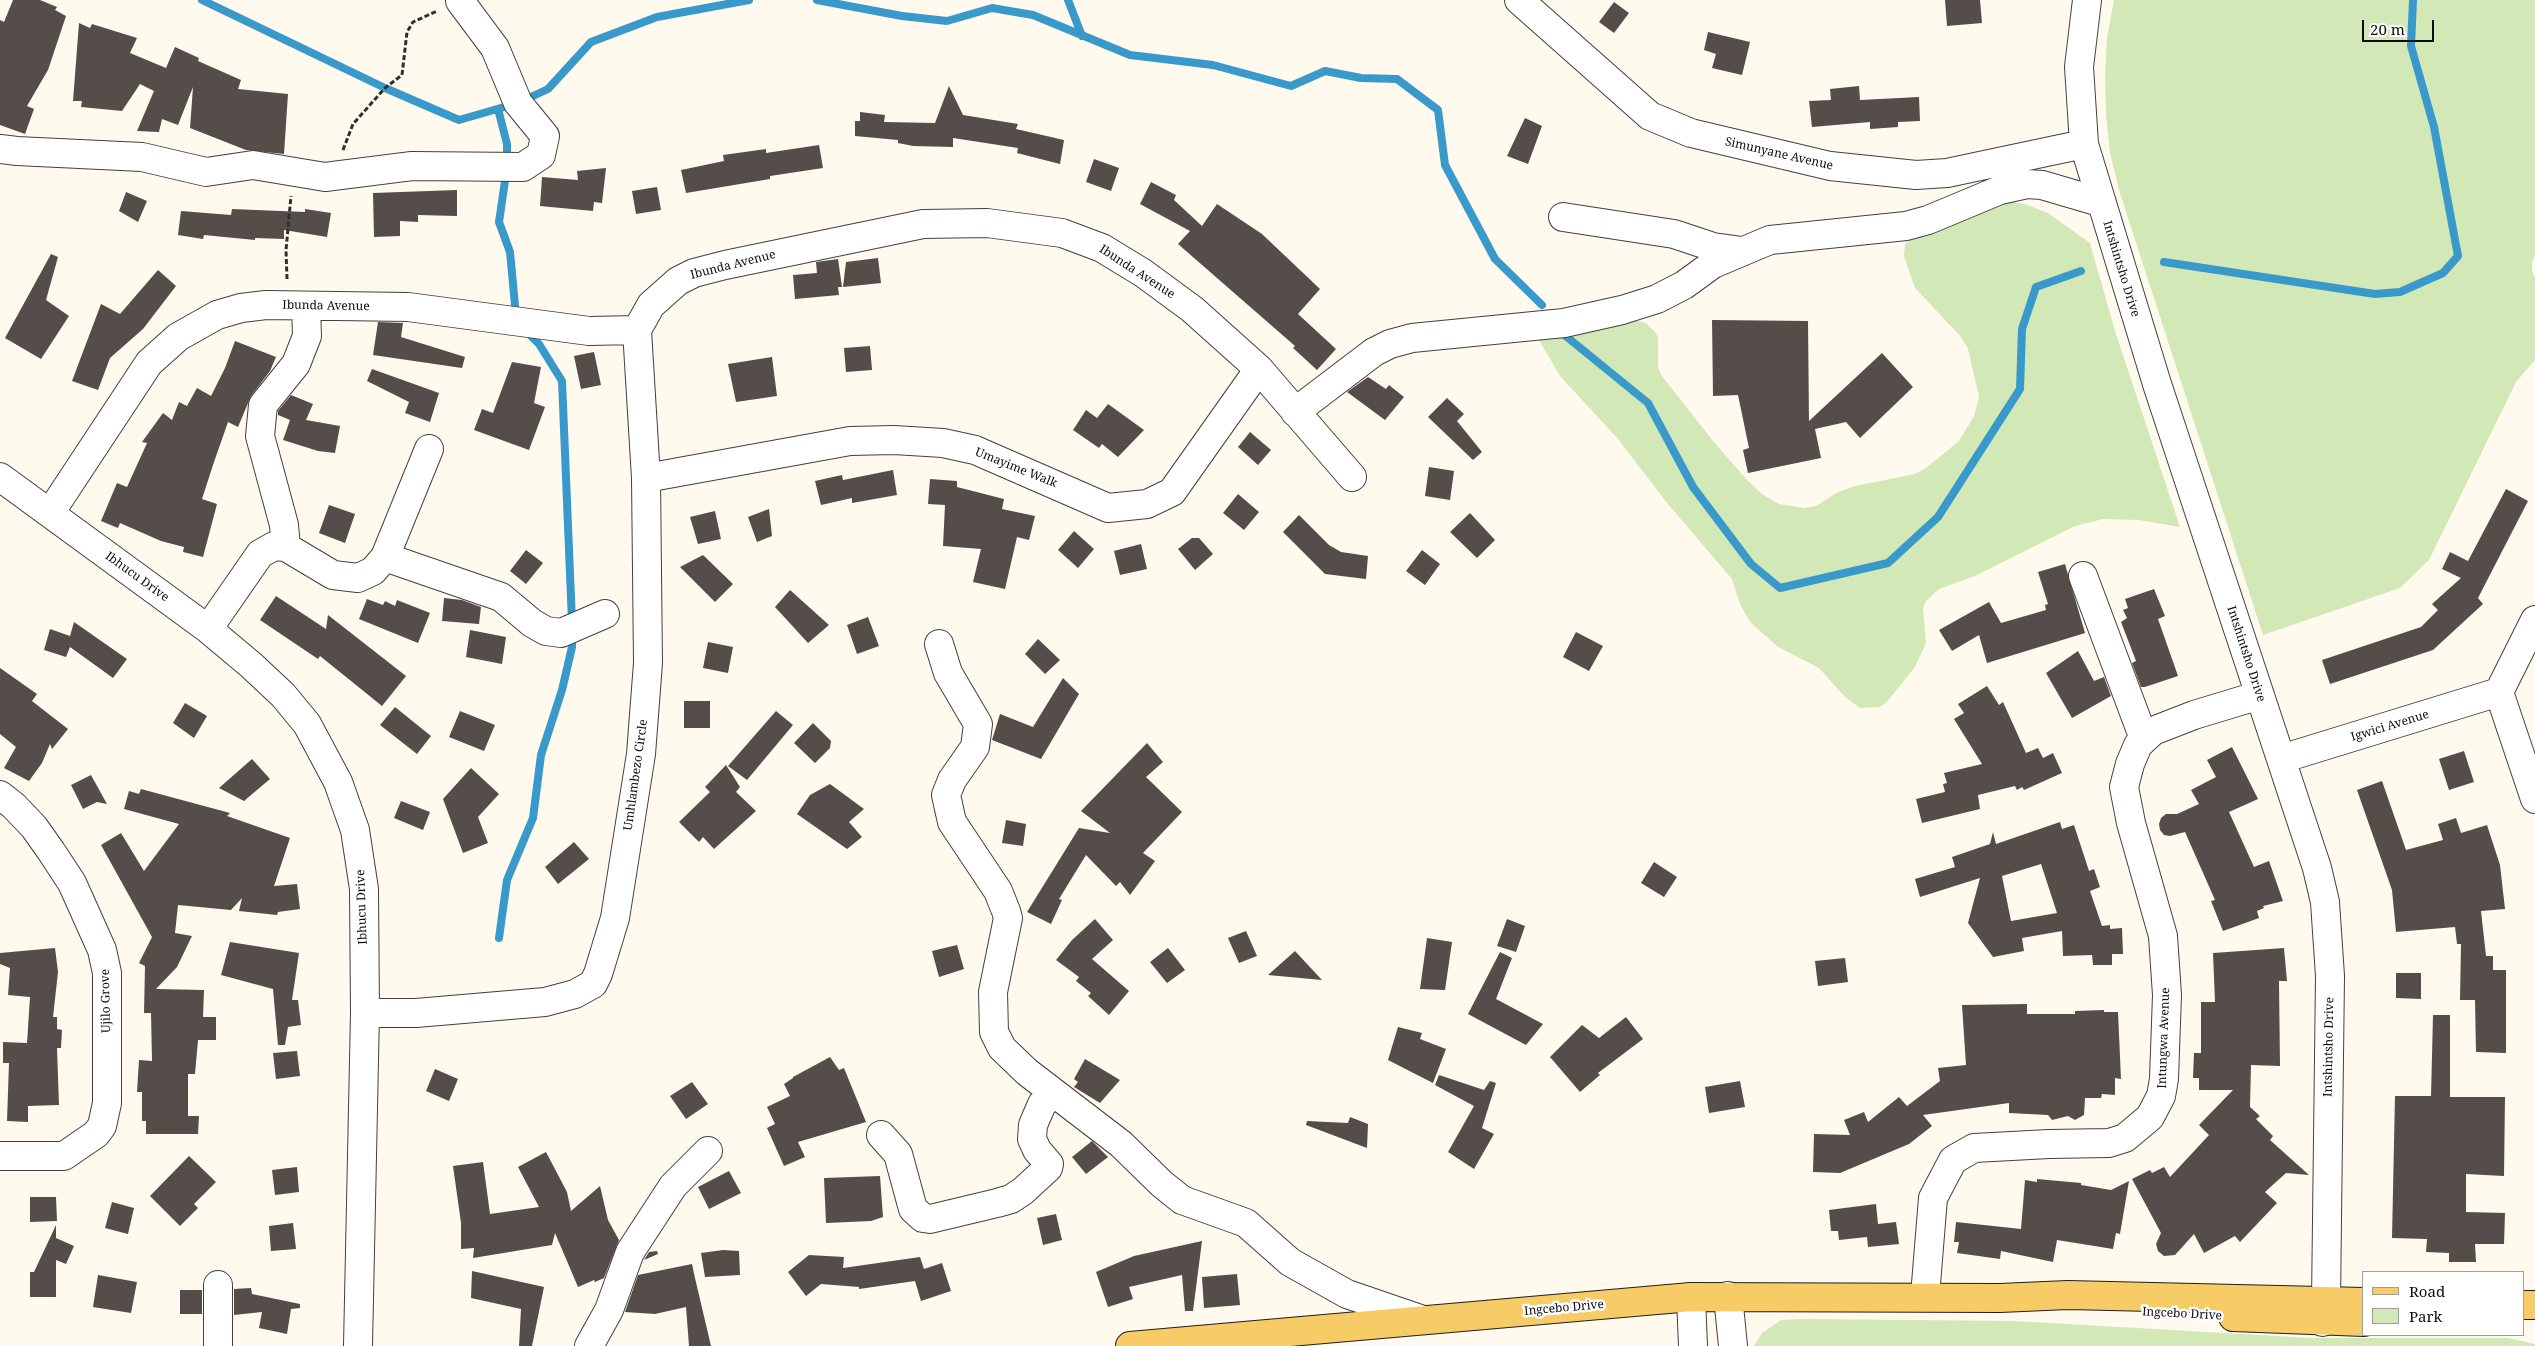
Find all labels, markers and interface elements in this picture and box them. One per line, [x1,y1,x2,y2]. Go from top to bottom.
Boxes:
scale bar [2365,10,2438,42]
text: 20 m [2370,19,2405,39]
street label: Simunyane Avenue [1724,135,1834,173]
street label: Intshintsho Drive [2100,219,2142,319]
street label: Ibunda Avenue [1096,242,1178,302]
street label: Ibunda Avenue [689,247,777,283]
street label: Ibunda Avenue [282,298,370,314]
street label: Umayime Walk [973,445,1059,491]
street label: Ibhucu Drive [102,549,172,605]
street label: Intshintsho Drive [2224,604,2268,704]
street label: Igwici Avenue [2349,707,2431,745]
street label: Umhlambezo Circle [621,718,651,832]
street label: Ibhucu Drive [353,869,371,945]
street label: Ujilo Grove [98,969,114,1033]
street label: Intungwa Avenue [2155,987,2173,1089]
street label: Intshintsho Drive [2321,997,2337,1097]
legend [2362,1271,2525,1336]
text: Road [2409,1281,2445,1301]
street label: Ingcebo Drive [1524,1297,1604,1319]
street label: Ingcebo Drive [2142,1305,2222,1323]
text: Park [2409,1306,2442,1326]

